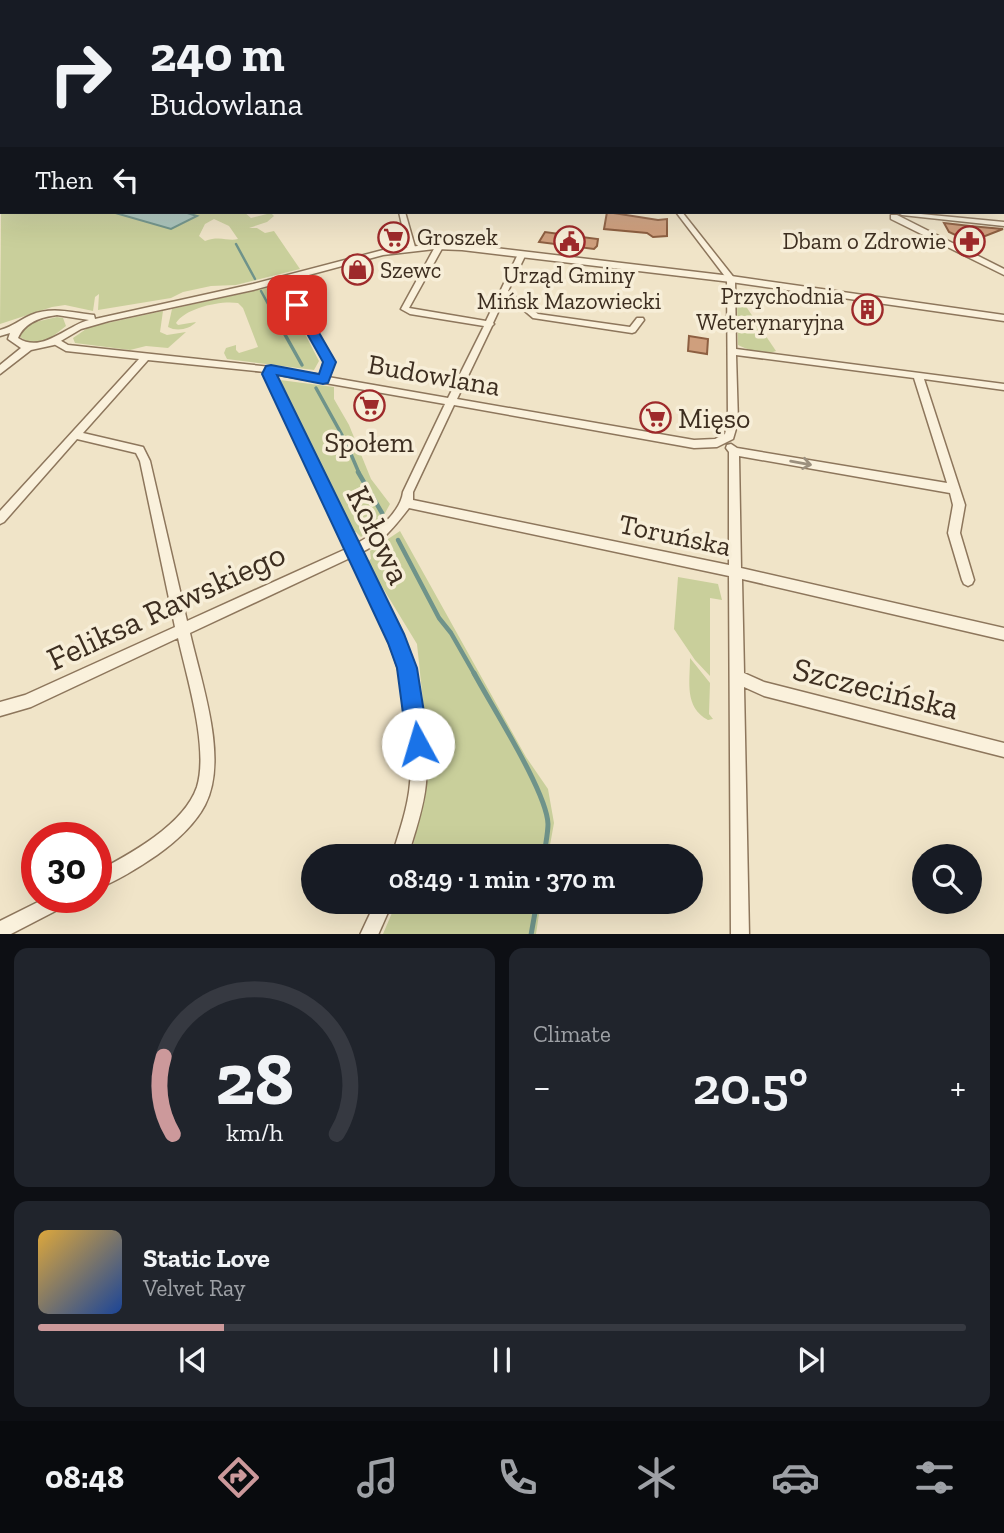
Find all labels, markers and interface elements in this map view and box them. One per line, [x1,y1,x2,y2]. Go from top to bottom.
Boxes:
text: 240 m [150,25,285,84]
icon: right [35,28,126,119]
text: Budowlana [150,85,303,123]
icon: left [107,161,145,199]
text: Then [35,164,93,196]
supermarket icon: Groszek [377,220,411,254]
place label: Groszek [417,223,498,251]
public building icon: Urząd Gminy Mińsk Mazowiecki [552,224,586,258]
pharmacy icon: Dbam o Zdrowie [952,224,986,258]
place label: Dbam o Zdrowie [782,227,946,255]
shop icon: Szewc [340,253,374,287]
place label: Szewc [380,256,441,284]
place label: Urząd Gminy Mińsk Mazowiecki [477,261,661,315]
pin [267,275,327,335]
place label: Przychodnia Weterynaryjna [696,282,844,336]
icon: arrive [278,286,316,324]
building icon: Przychodnia Weterynaryjna [850,292,884,326]
street label: Budowlana [365,347,503,403]
supermarket icon: Społem [352,388,386,422]
supermarket icon: Mięso [638,401,672,435]
place label: Mięso [678,402,750,435]
place label: Społem [324,426,414,459]
one-way arrow [790,456,812,470]
street label: Kołowa [339,480,419,590]
street label: Toruńska [616,507,735,563]
street label: Feliksa Rawskiego [41,534,291,678]
street label: Szczecińska [789,649,963,727]
position arrow [381,707,455,781]
speed limit sign: 30 [21,822,112,913]
map controls [912,844,982,914]
button: search [912,844,982,914]
text: 08:49 · 1 min · 370 m [389,863,615,895]
text: Climate [533,1020,611,1048]
text: 28 [215,1035,294,1123]
text: 20.5° [693,1055,808,1117]
text: − [533,1064,551,1110]
text: + [950,1064,966,1110]
text: km/h [226,1116,283,1146]
text: Static Love [143,1242,270,1274]
text: Velvet Ray [143,1274,245,1302]
icon: previous [174,1341,212,1379]
icon: pause [483,1341,521,1379]
icon: next [792,1341,830,1379]
icon: directions [214,1453,263,1502]
icon: music [353,1453,402,1502]
icon: phone [493,1453,542,1502]
icon: climate [632,1453,681,1502]
icon: car [771,1453,820,1502]
icon: filters [910,1453,959,1502]
text: 08:48 [45,1458,124,1496]

